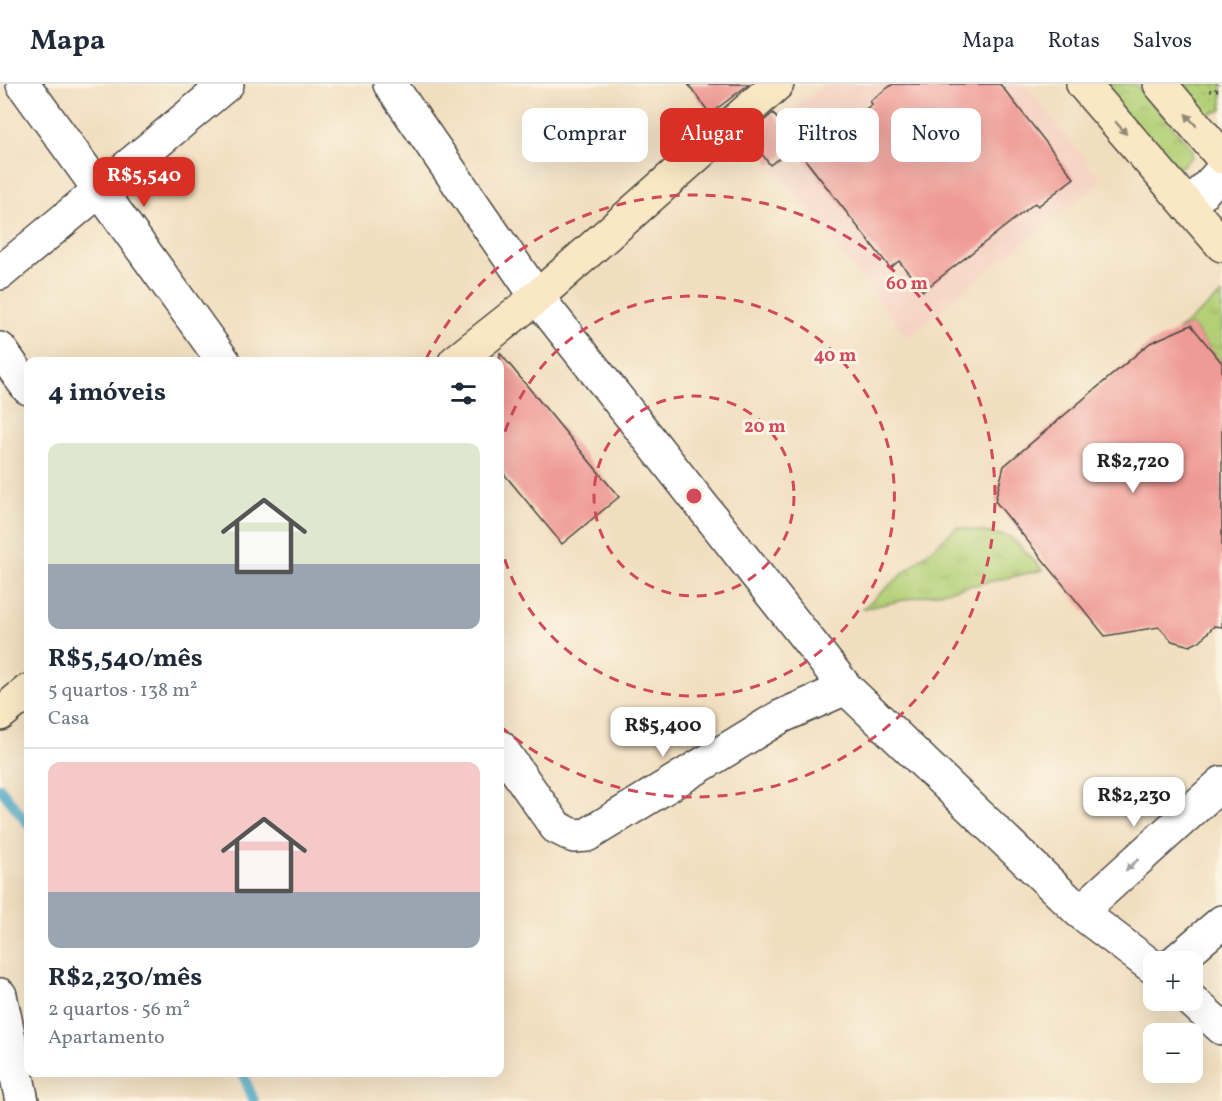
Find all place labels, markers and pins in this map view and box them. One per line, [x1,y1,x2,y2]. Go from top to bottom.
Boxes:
pin: R$5,540 [89,157,199,208]
pin: R$2,720 [1078,443,1188,494]
centre of rings [684,486,704,506]
pin: R$5,400 [608,707,718,758]
pin: R$2,230 [1079,777,1189,828]

